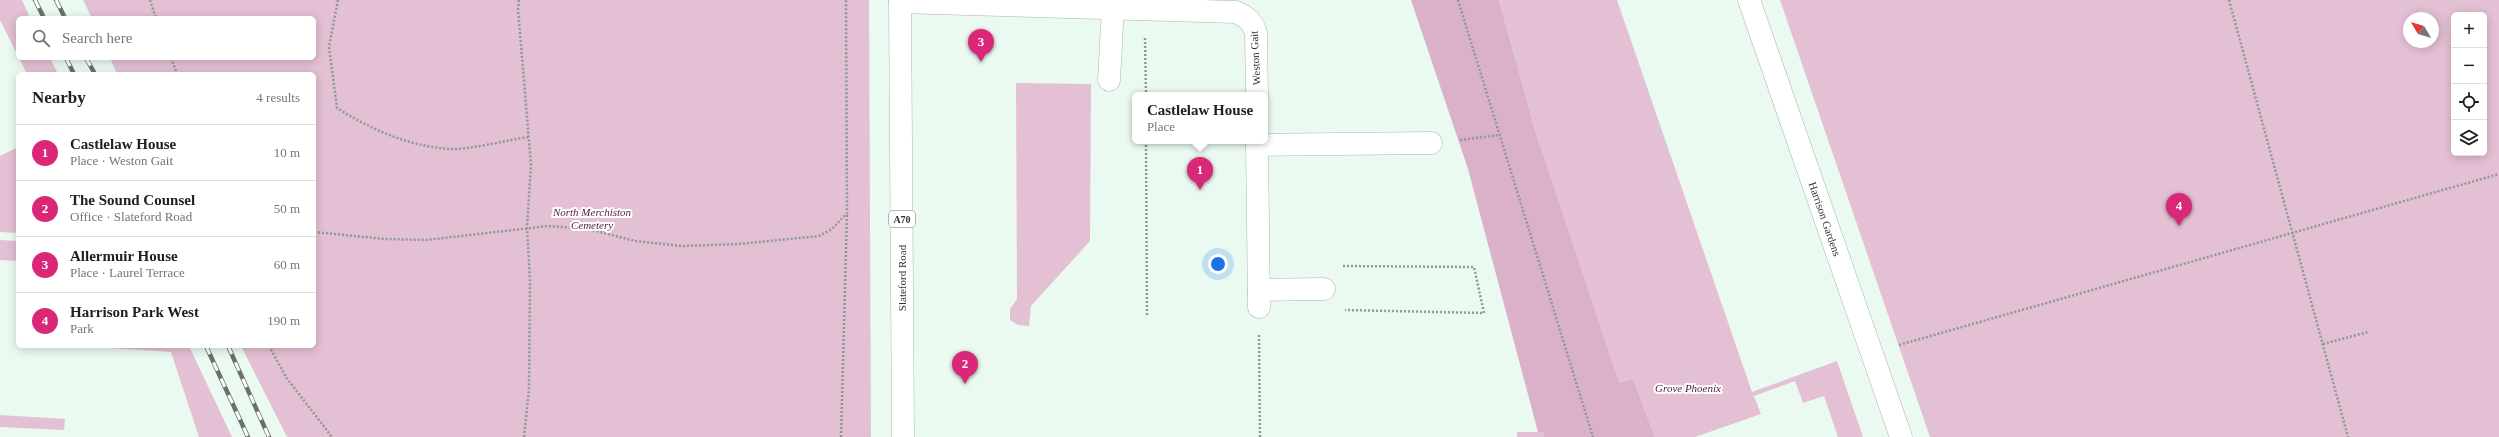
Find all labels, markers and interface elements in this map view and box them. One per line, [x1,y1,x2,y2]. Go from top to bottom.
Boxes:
north arrow [2403,12,2439,48]
map controls [2451,12,2487,156]
button: + [2451,12,2487,48]
search box [16,16,316,60]
icon: search [30,27,52,49]
pin: 3 [968,29,994,62]
text: Search here [62,30,132,46]
street label: Weston Gait [1248,31,1262,85]
button: − [2451,48,2487,84]
button: locate [2451,84,2487,120]
text: Nearby [32,88,86,107]
text: 4 results [256,90,300,105]
popup [1132,92,1268,144]
text: Castlelaw House [1147,102,1253,118]
text: Place [1147,119,1175,134]
button: layers [2451,120,2487,156]
text: Castlelaw House [70,136,176,152]
text: 1 [42,145,48,160]
text: 10 m [274,145,300,160]
text: Place · Weston Gait [70,153,173,168]
pin: 1 [1187,157,1213,190]
street label: Harrison Gardens [1807,180,1843,258]
text: The Sound Counsel [70,192,195,208]
pin: 4 [2166,193,2192,226]
text: 2 [42,201,48,216]
text: 50 m [274,201,300,216]
park label: North Merchiston Cemetery [552,206,632,231]
text: Office · Slateford Road [70,209,192,224]
road number: A70 [889,211,915,227]
street label: Slateford Road [896,244,908,311]
text: Allermuir House [70,248,178,264]
your location [1208,254,1228,274]
text: 3 [42,257,48,272]
text: 60 m [274,257,300,272]
text: Place · Laurel Terrace [70,265,185,280]
text: Harrison Park West [70,304,199,320]
text: 4 [42,313,48,328]
text: 190 m [267,313,300,328]
text: Park [70,321,94,336]
pin: 2 [952,351,978,384]
park label: Grove Phoenix [1655,382,1721,394]

